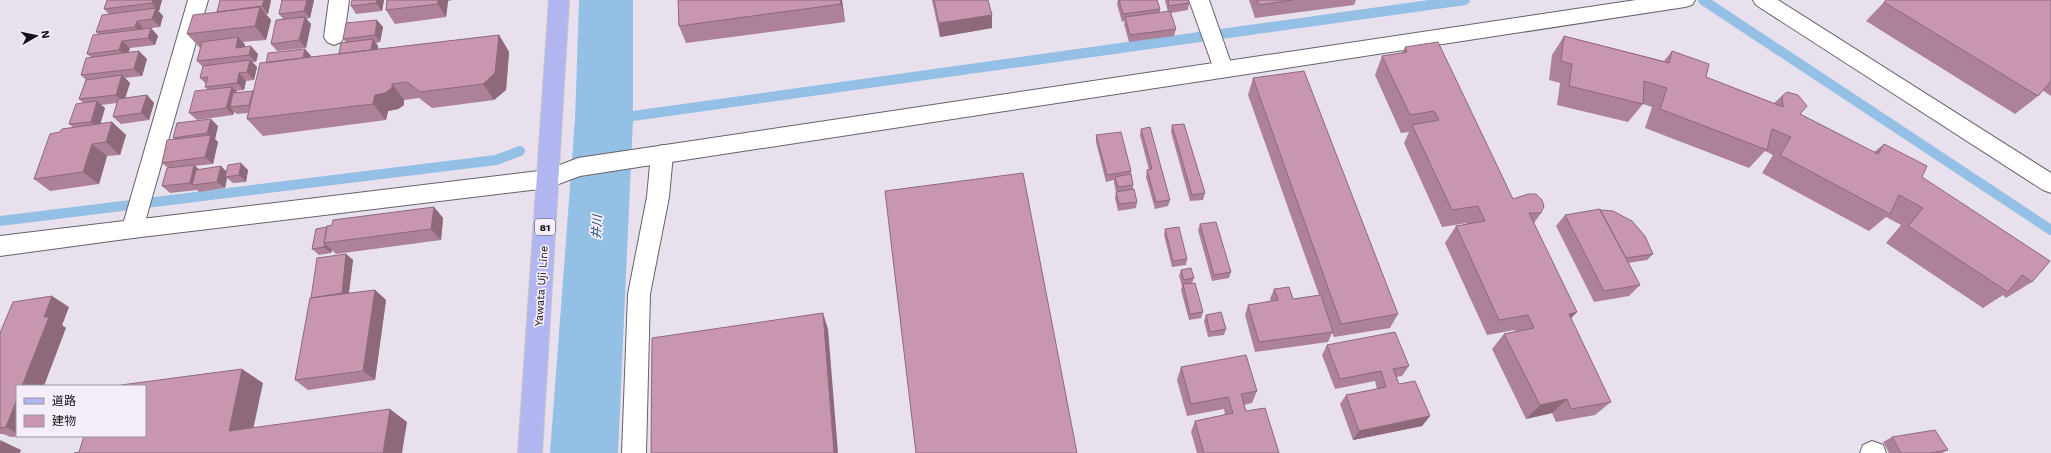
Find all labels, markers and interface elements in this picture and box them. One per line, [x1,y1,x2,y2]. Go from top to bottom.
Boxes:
north arrow [16,16,56,56]
text: N [38,29,52,40]
water label: 井川 [589,213,605,239]
road number: 81 [535,219,555,235]
street label: Yawata Uji Line [532,245,551,327]
legend [16,385,146,437]
text: 道路 [52,394,76,408]
text: 建物 [52,414,76,428]

